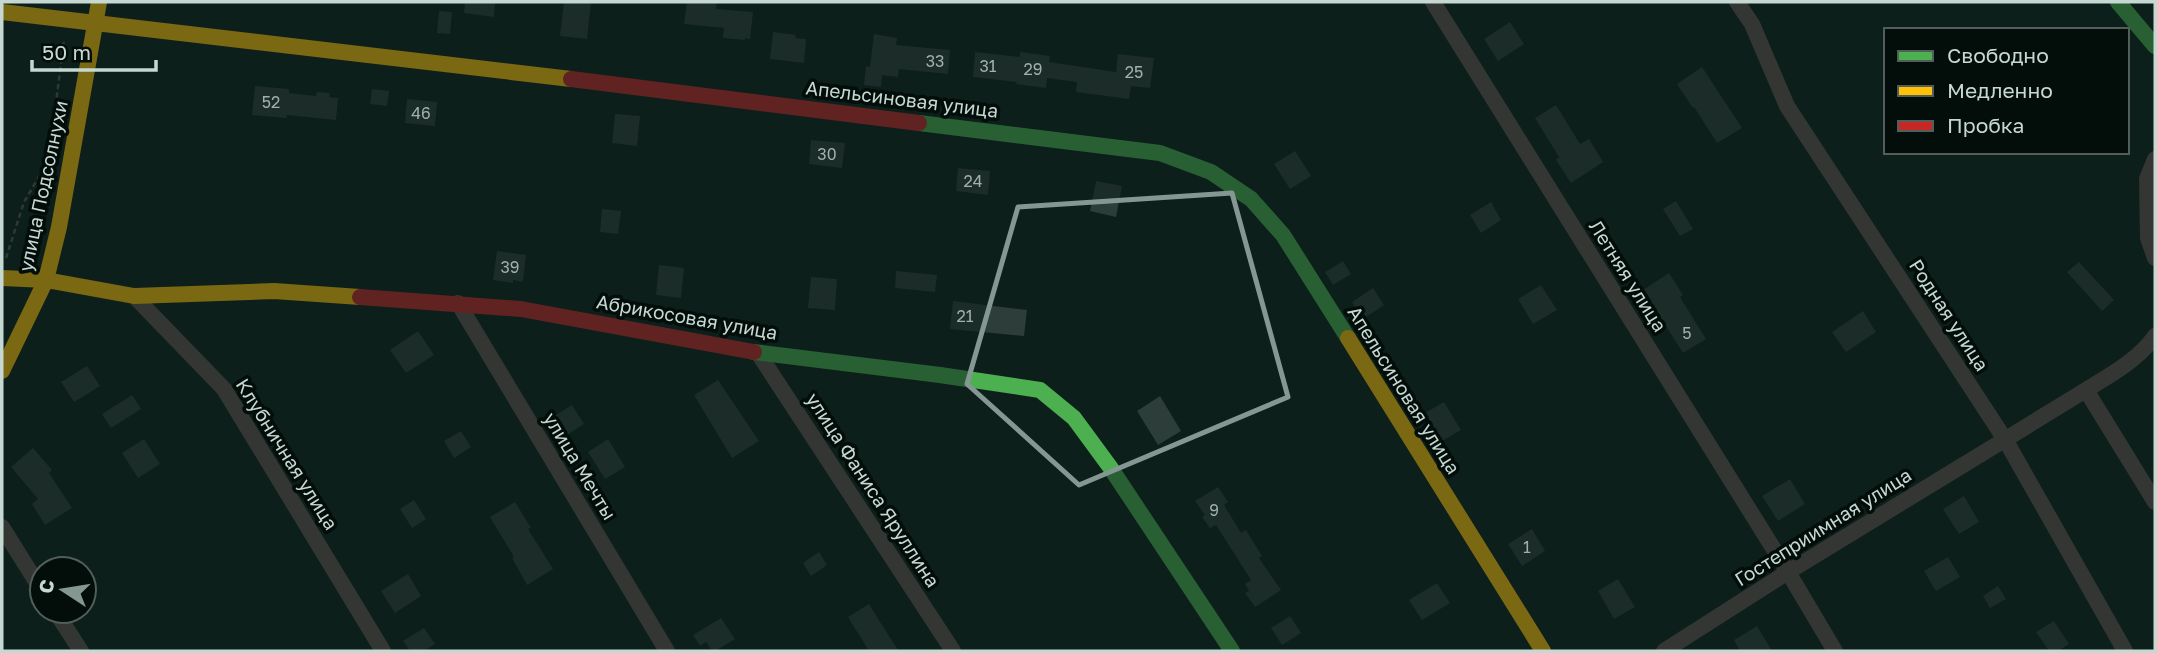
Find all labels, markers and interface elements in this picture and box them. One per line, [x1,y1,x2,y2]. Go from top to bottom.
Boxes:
scale bar [32,28,156,72]
legend [1884,28,2129,154]
text: 50 m [42,39,91,65]
text: Свободно [1947,42,2049,68]
house number: 33 [926,51,944,71]
house number: 31 [979,56,997,76]
house number: 29 [1024,59,1042,79]
house number: 25 [1125,62,1143,82]
street label: Апельсиновая улица [804,75,1000,122]
text: Медленно [1947,77,2053,103]
house number: 52 [262,92,280,112]
street label: улица Подсолнухи [13,98,72,274]
house number: 46 [411,103,431,123]
text: Пробка [1947,112,2025,138]
house number: 30 [817,144,837,164]
house number: 24 [963,171,983,191]
street label: Летняя улица [1585,216,1672,336]
street label: Родная улица [1905,255,1994,375]
house number: 39 [500,257,520,277]
street label: Абрикосовая улица [595,289,779,344]
street label: Апельсиновая улица [1343,301,1466,478]
house number: 21 [956,306,974,326]
house number: 5 [1682,323,1692,343]
street label: Клубничная улица [232,374,343,534]
street label: улица Фаниса Яруллина [802,388,945,591]
street label: улица Мечты [539,408,622,524]
street label: Гостеприимная улица [1730,463,1915,590]
house number: 9 [1209,500,1219,520]
house number: 1 [1523,537,1531,557]
north arrow [28,555,98,625]
text: С [33,577,59,595]

